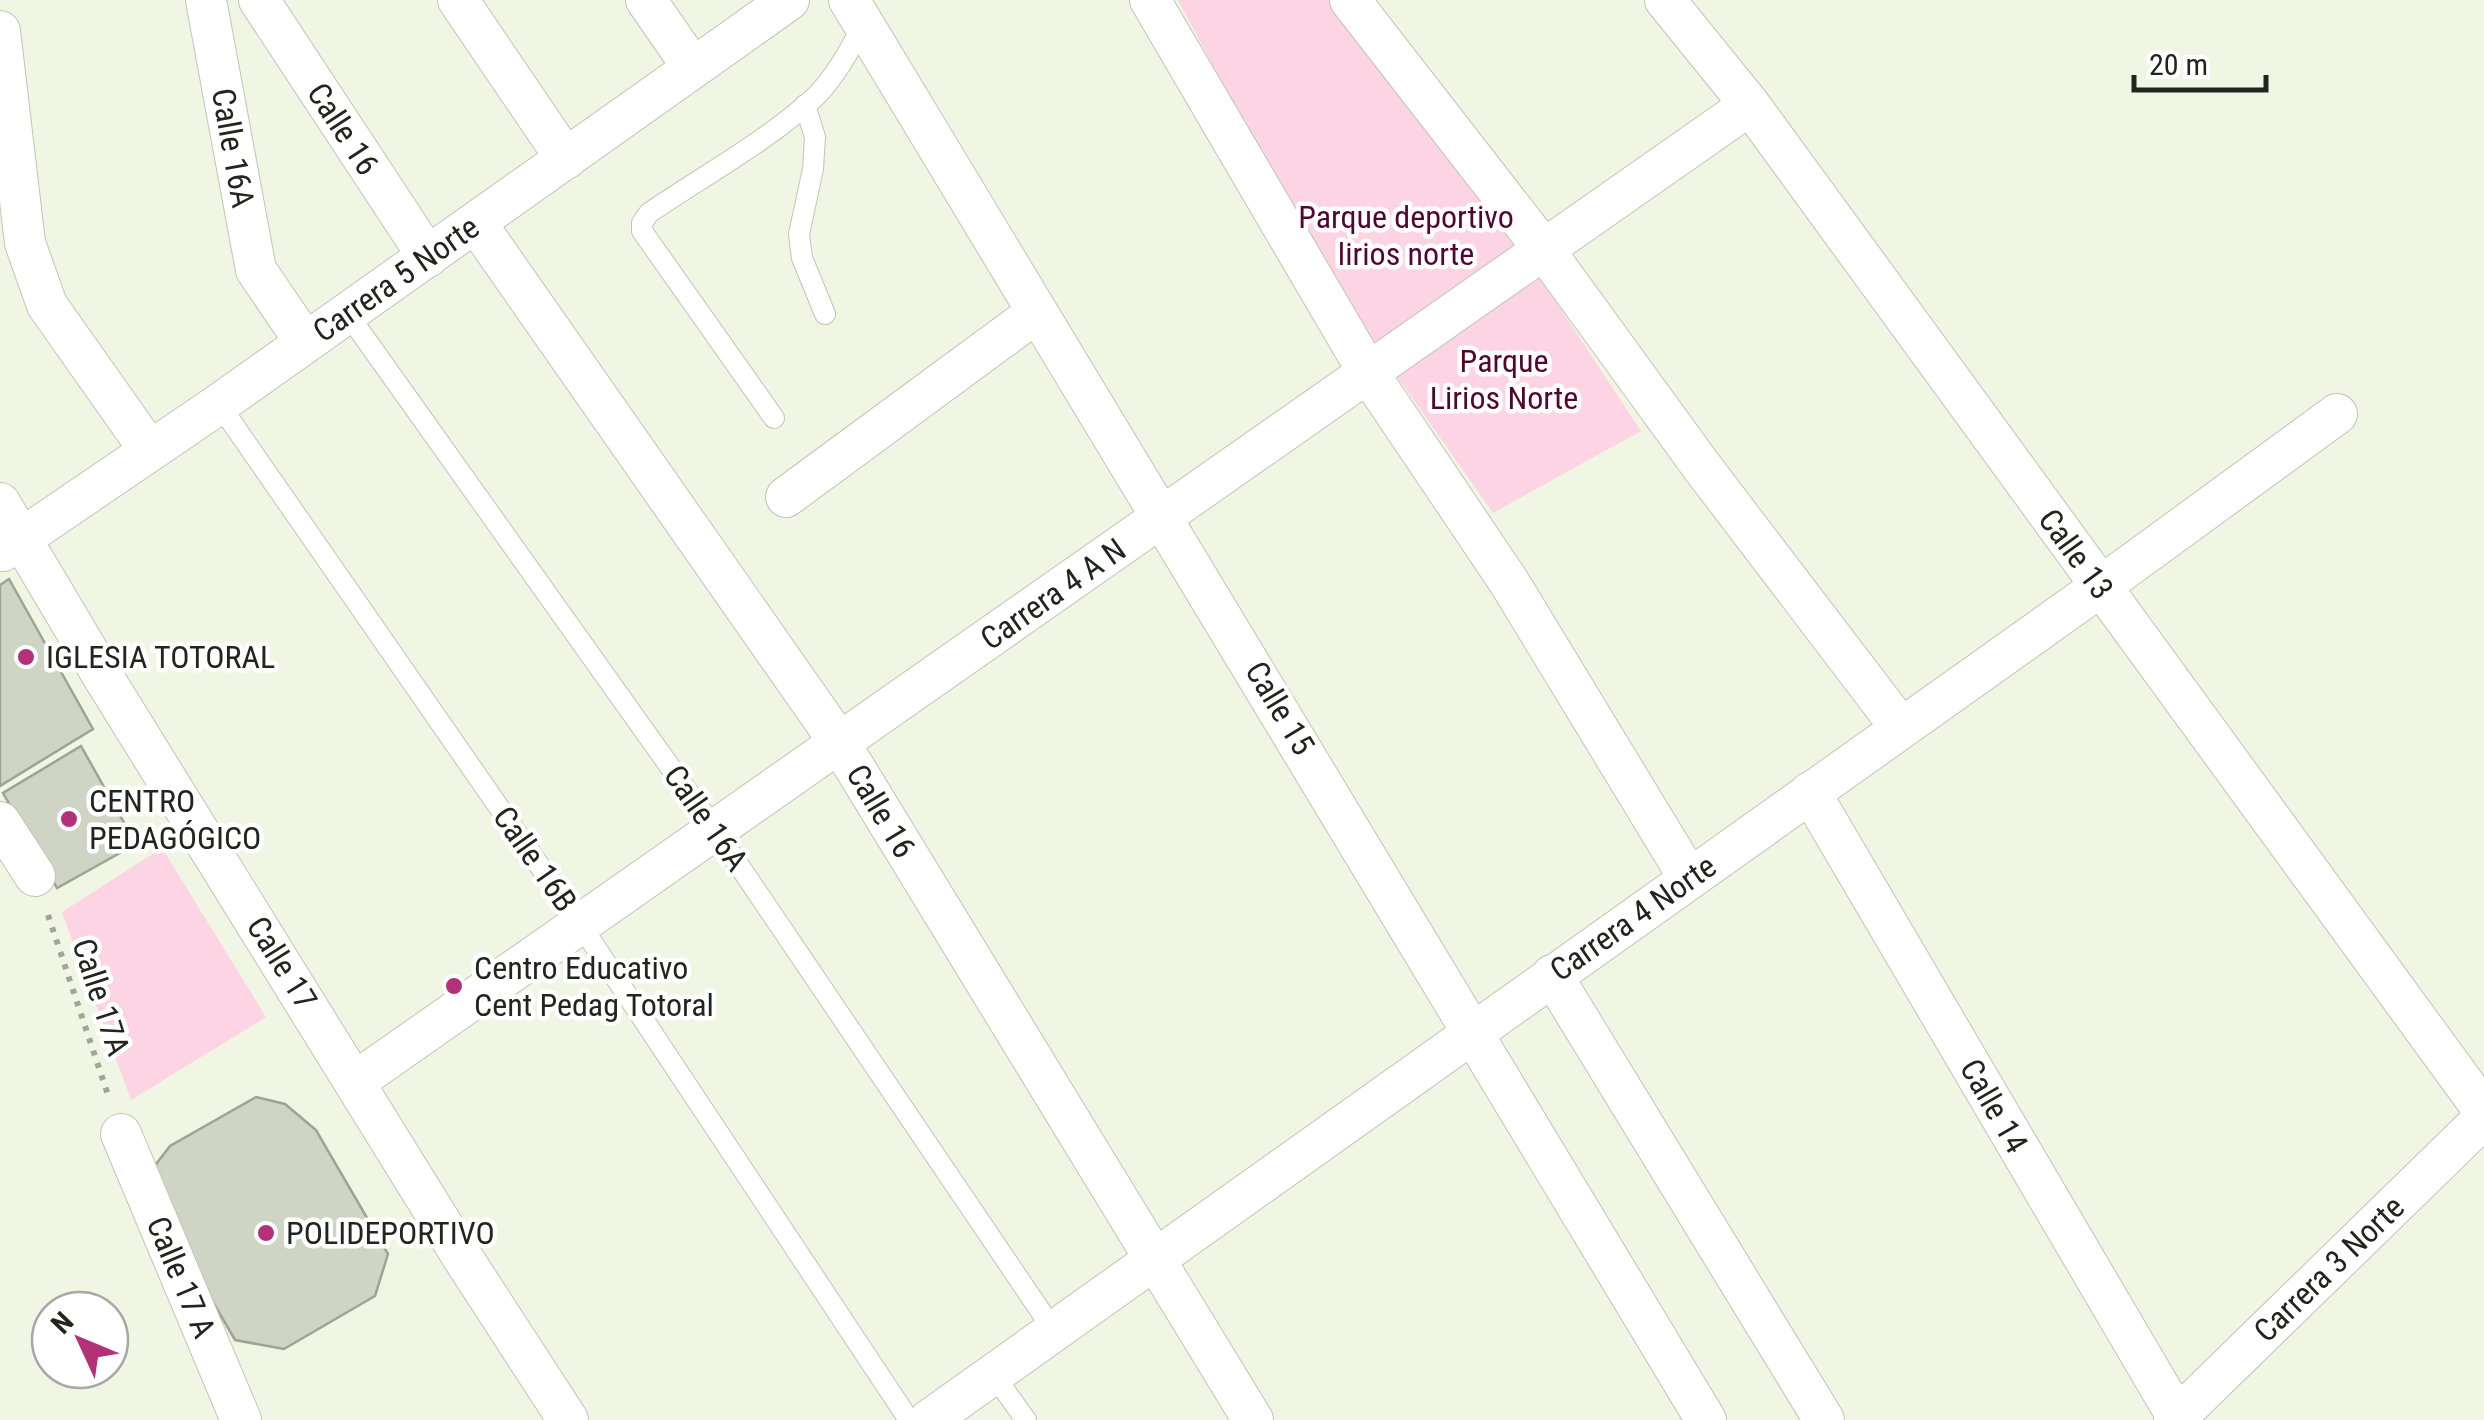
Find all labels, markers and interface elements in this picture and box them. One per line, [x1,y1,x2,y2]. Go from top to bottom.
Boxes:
scale bar [2134,30,2266,92]
text: 20 m [2149,47,2208,82]
street label: Calle 16 [299,76,387,182]
street label: Calle 16A [204,85,262,211]
park label: Parque deportivo lirios norte [1298,198,1514,273]
street label: Carrera 5 Norte [306,208,486,350]
park label: Parque Lirios Norte [1430,342,1578,417]
street label: Calle 13 [2031,502,2121,606]
street label: Carrera 4 A N [973,530,1133,658]
place label: IGLESIA TOTORAL [46,638,275,676]
marker: IGLESIA TOTORAL [15,646,37,668]
street label: Calle 15 [1237,654,1323,762]
street label: Calle 16 [838,757,924,865]
street label: Calle 16A [656,758,756,878]
place label: CENTRO PEDAGÓGICO [89,782,261,857]
street label: Calle 16B [485,799,585,919]
marker: CENTRO PEDAGÓGICO [58,808,80,830]
street label: Carrera 4 Norte [1543,847,1723,989]
street label: Calle 17 [239,910,325,1016]
street label: Calle 17A [64,934,138,1060]
place label: Centro Educativo Cent Pedag Totoral [474,949,714,1024]
marker: Centro Educativo Cent Pedag Totoral [443,975,465,997]
street label: Calle 14 [1952,1052,2036,1160]
street label: Carrera 3 Norte [2246,1188,2412,1350]
street label: Calle 17 A [139,1211,223,1343]
place label: POLIDEPORTIVO [286,1214,495,1252]
marker: POLIDEPORTIVO [255,1222,277,1244]
north arrow [30,1290,130,1390]
text: N [45,1305,80,1341]

